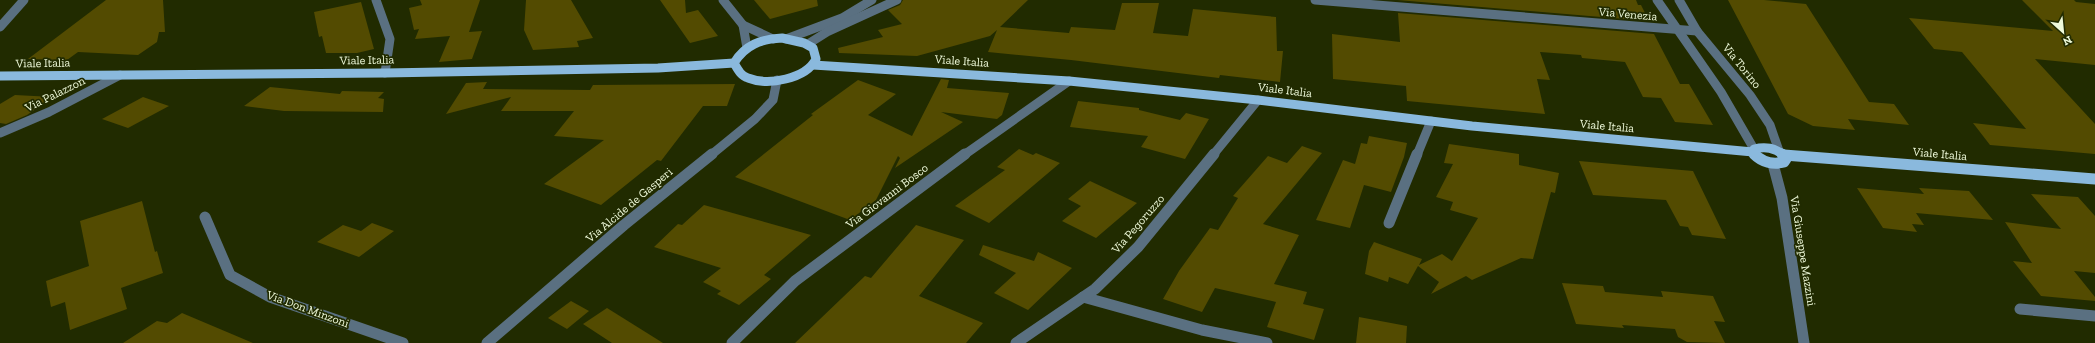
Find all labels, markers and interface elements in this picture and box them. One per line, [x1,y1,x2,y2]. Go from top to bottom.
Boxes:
street label: Via Venezia [1597,4,1658,24]
north arrow [2043,12,2083,52]
text: N [2060,33,2074,48]
street label: Via Torino [1719,40,1764,91]
street label: Viale Italia [933,52,990,70]
street label: Viale Italia [339,53,395,67]
street label: Viale Italia [15,56,71,70]
street label: Via Palazzon [22,73,87,115]
street label: Viale Italia [1256,80,1313,100]
street label: Viale Italia [1578,117,1635,135]
street label: Viale Italia [1911,145,1968,163]
street label: Via Giovanni Bosco [842,161,931,232]
street label: Via Alcide de Gasperi [582,164,676,246]
street label: Via Pegoruzzo [1108,192,1167,257]
street label: Via Giuseppe Mazzini [1787,194,1819,308]
street label: Via Don Minzoni [264,287,352,331]

